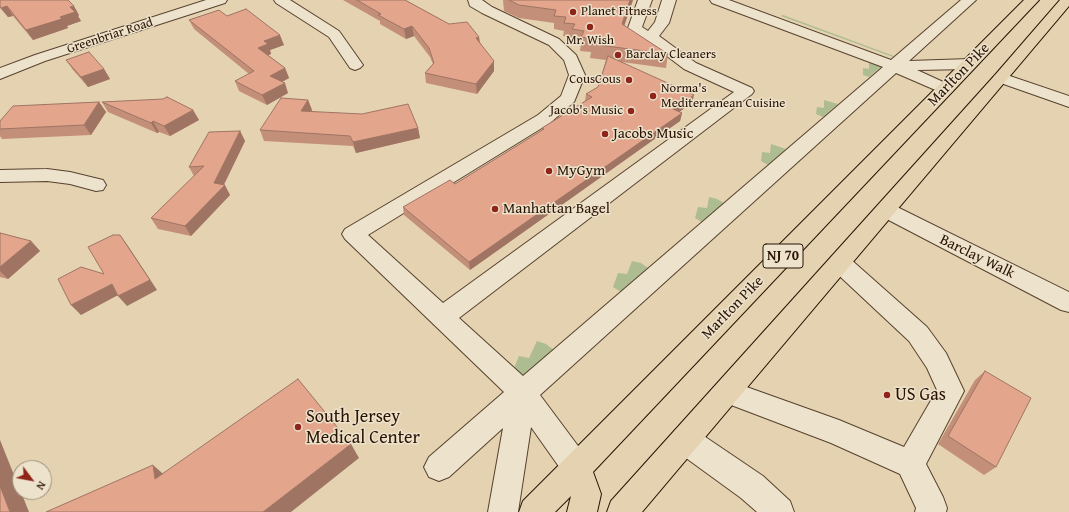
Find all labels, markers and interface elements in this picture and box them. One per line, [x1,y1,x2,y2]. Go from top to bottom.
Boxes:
place label: Planet Fitness [581,4,657,20]
marker: Planet Fitness [568,7,578,17]
street label: Greenbriar Road [65,15,155,57]
marker: Mr. Wish [585,22,595,32]
place label: Mr. Wish [566,33,614,49]
street label: Marlton Pike [924,40,994,110]
place label: Barclay Cleaners [626,47,716,63]
marker: Barclay Cleaners [613,50,623,60]
place label: CousCous [569,72,621,88]
marker: CousCous [624,75,634,85]
place label: Norma's Mediterranean Cuisine [661,81,785,112]
marker: Norma's Mediterranean Cuisine [648,91,658,101]
place label: Jacob's Music [550,103,623,119]
marker: Jacob's Music [626,106,636,116]
place label: Jacobs Music [613,125,693,143]
marker: Jacobs Music [600,129,610,139]
place label: MyGym [557,162,605,180]
marker: MyGym [544,166,554,176]
place label: Manhattan Bagel [503,200,610,218]
marker: Manhattan Bagel [490,204,500,214]
street label: Barclay Walk [937,231,1017,283]
road number: NJ 70 [763,244,803,268]
street label: Marlton Pike [698,273,768,343]
place label: US Gas [895,384,946,406]
marker: US Gas [882,390,892,400]
place label: South Jersey Medical Center [306,406,420,448]
marker: South Jersey Medical Center [293,422,303,432]
north arrow [12,460,52,500]
text: N [33,478,50,493]

